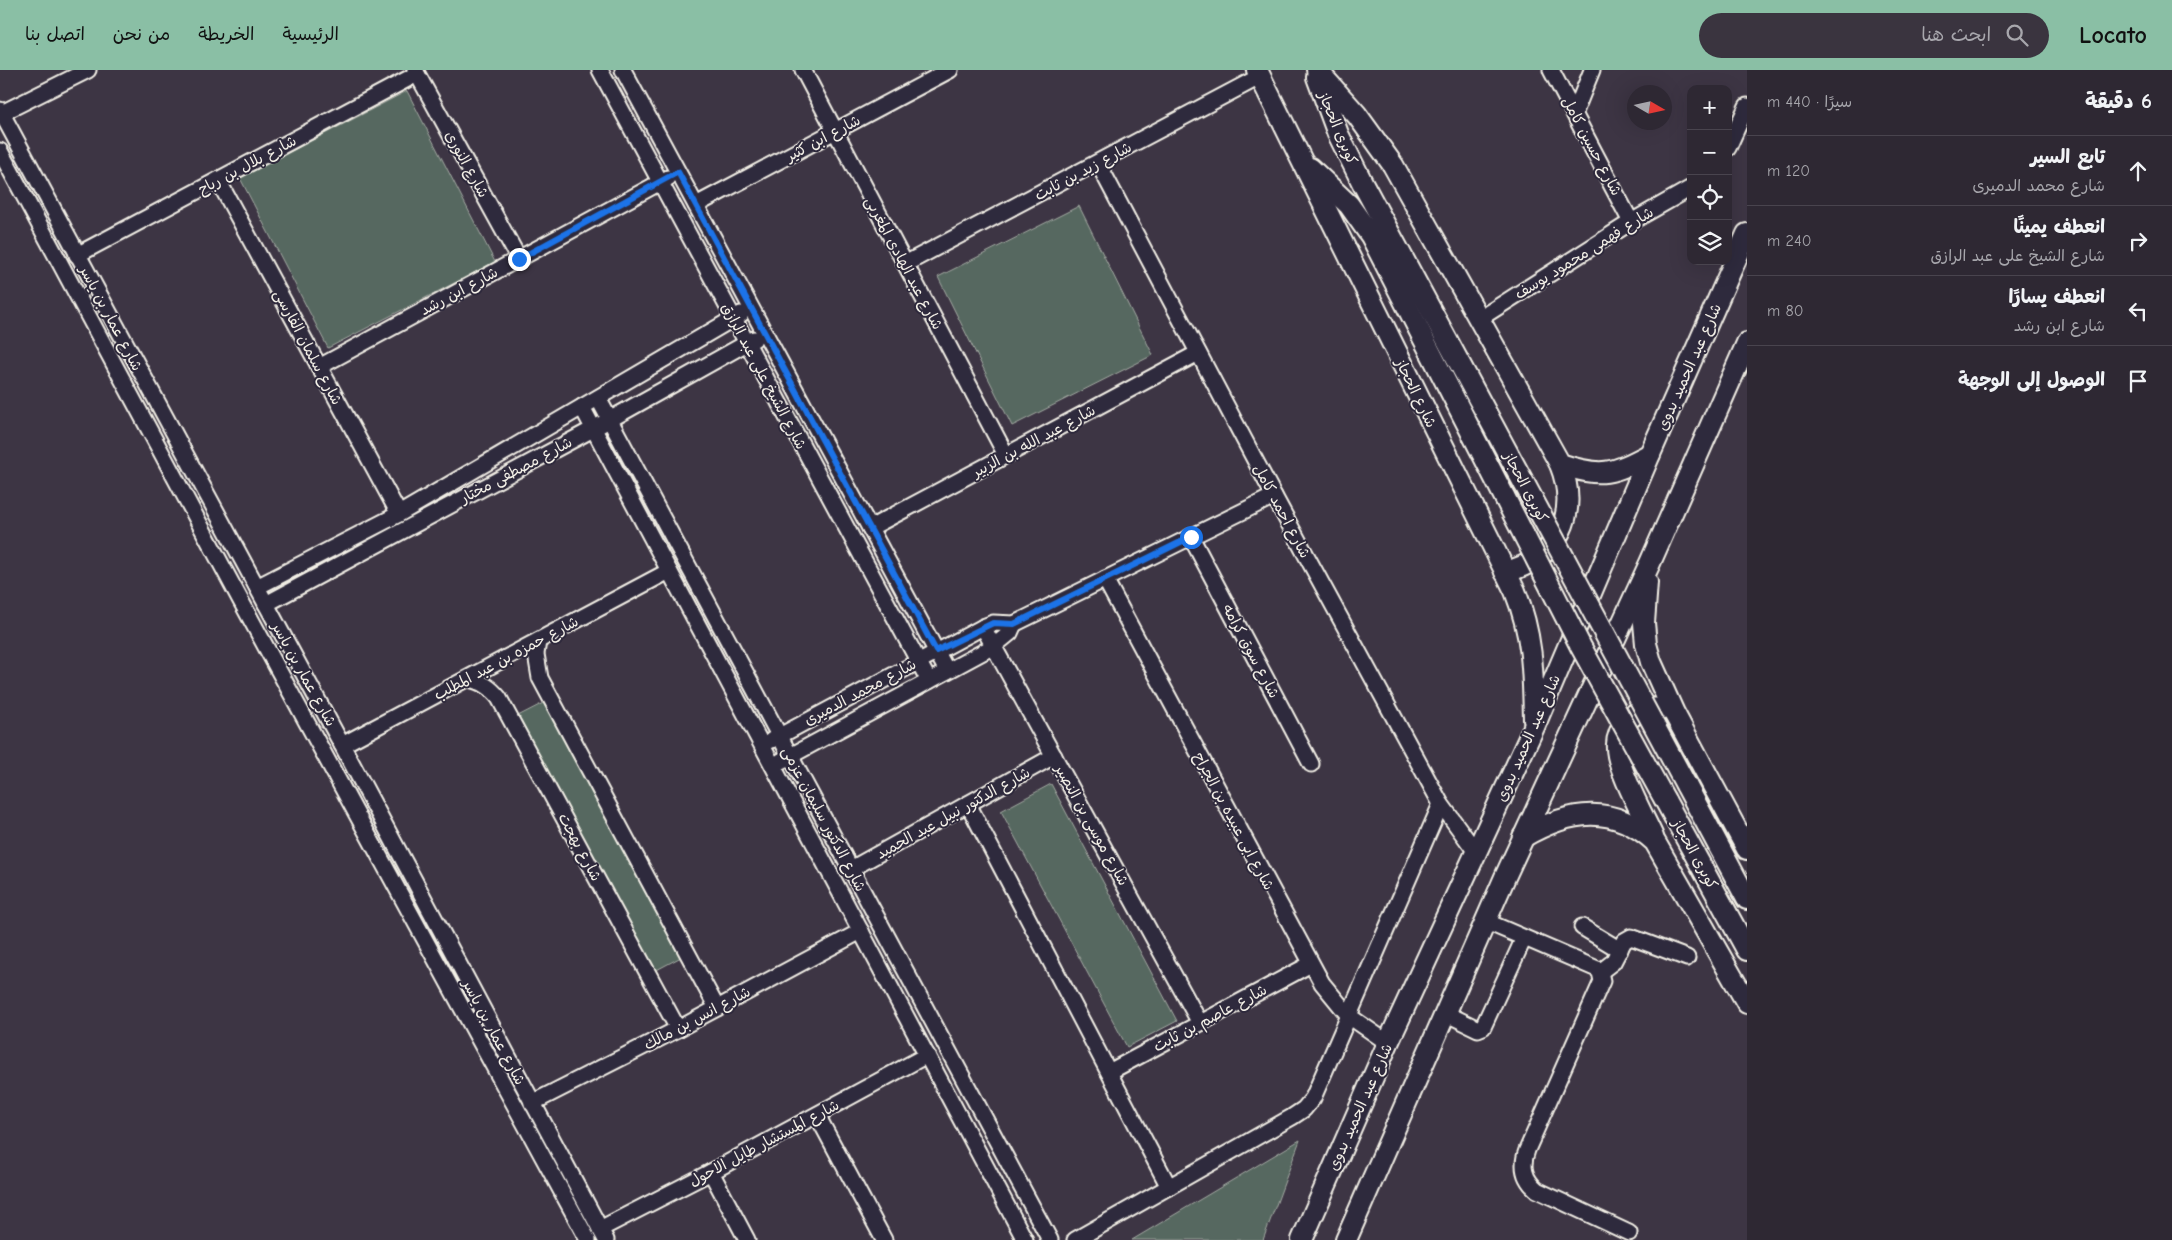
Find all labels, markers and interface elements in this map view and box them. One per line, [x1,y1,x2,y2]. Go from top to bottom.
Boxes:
search box [1699,13,2049,58]
icon: search [2003,21,2031,49]
text: Locato [2079,21,2147,49]
text: اتصل بنا [25,24,85,45]
text: من نحن [113,24,170,45]
text: الخريطة [198,24,254,45]
text: الرئيسية [282,24,339,45]
text: ابحث هنا [1921,24,1991,46]
north arrow [1627,85,1672,130]
map controls [1687,85,1732,265]
button: + [1687,85,1732,130]
street label: كوبرى الحجاز [1313,88,1361,168]
text: 6 دقيقة [2085,89,2152,113]
street label: شارع حسين كامل [1557,93,1626,199]
text: سيرًا · 440 m [1767,93,1852,111]
street label: شارع ابن كثير [782,111,864,167]
street label: شارع النورى [440,127,493,201]
button: − [1687,130,1732,175]
street label: شارع بلال بن رباح [195,132,300,199]
street label: شارع زيد بن ثابت [1031,138,1135,205]
text: تابع السير [2031,146,2105,168]
icon: ahead [2124,157,2152,185]
text: 120 m [1767,162,1810,180]
button: locate [1687,175,1732,220]
text: شارع محمد الدميرى [1973,177,2105,195]
street label: شارع عبد الهادى المغربى [860,193,947,333]
street label: شارع فهمى محمود يوسف [1511,203,1657,304]
text: انعطف يمينًا [2013,216,2105,238]
button: layers [1687,220,1732,265]
icon: right [2124,227,2152,255]
text: 240 m [1767,232,1811,250]
text: شارع الشيخ على عبد الرازق [1930,247,2105,265]
route end [508,248,531,271]
street label: شارع عمار بن ياسر [74,260,146,374]
street label: شارع ابن رشد [417,263,501,320]
street label: شارع سلمان الفارسى [269,286,346,408]
text: انعطف يسارًا [2008,286,2105,308]
icon: left [2124,297,2152,325]
street label: شارع الشيخ على عبد الرازق [717,300,810,453]
street label: شارع عبد الحميد بدوى [1653,301,1726,434]
text: 80 m [1767,302,1804,320]
text: شارع ابن رشد [2014,317,2105,335]
street label: شارع الحجاز [1390,355,1440,431]
icon: arrive [2124,367,2152,395]
text: الوصول إلى الوجهة [1958,369,2105,391]
street label: شارع عبد الله بن الزبير [968,401,1099,483]
street label: شارع مصطفى مختار [456,433,575,508]
street label: كوبرى الحجاز [1499,448,1552,526]
street label: شارع احمد كامل [1249,461,1314,562]
route start [1180,526,1203,549]
street label: شارع سوق كرامه [1218,601,1283,702]
street label: شارع حمزه بن عبد المطلب [431,612,582,705]
street label: شارع عمار بن ياسر [266,617,340,730]
street label: شارع محمد الدميرى [801,655,919,730]
street label: شارع عبد الحميد بدوى [1492,672,1565,805]
street label: شارع الدكتور سليمان عزمى [777,743,870,895]
street label: شارع ابى عبيده بن الجراح [1189,749,1278,894]
street label: شارع موسى بن النصير [1050,760,1133,889]
street label: شارع الدكتور نبيل عبد الحميد [873,763,1033,864]
street label: شارع بهجت [554,810,605,885]
street label: كوبرى الحجاز [1667,815,1722,893]
street label: شارع عمار بن ياسر [457,974,529,1088]
street label: شارع عاصم بن ثابت [1150,980,1271,1058]
street label: شارع انس بن مالك [641,982,754,1055]
street label: شارع عبد الحميد بدوى [1324,1041,1397,1174]
street label: شارع المستشار طايل الاحول [686,1096,843,1191]

